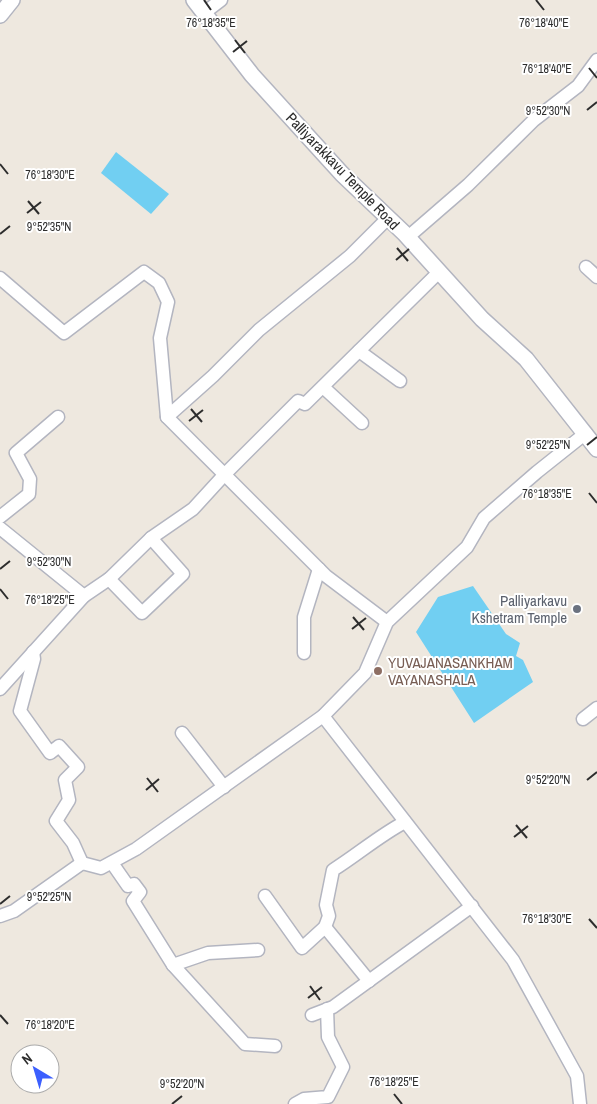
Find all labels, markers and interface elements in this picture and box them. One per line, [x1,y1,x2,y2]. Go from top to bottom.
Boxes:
text: 76°18'35"E [186,15,236,31]
text: 76°18'40"E [519,15,569,31]
text: 76°18'40"E [522,61,572,77]
text: 9°52'30"N [526,103,570,119]
street label: Palliyarakkavu Temple Road [281,108,405,234]
text: 76°18'30"E [25,167,75,183]
text: 9°52'35"N [27,219,71,235]
text: 9°52'25"N [526,437,570,453]
text: 76°18'35"E [522,486,572,502]
text: 9°52'30"N [27,554,71,570]
place label: Palliyarkavu Kshetram Temple [472,590,567,628]
text: 76°18'25"E [25,592,75,608]
marker: Palliyarkavu Kshetram Temple [571,603,583,615]
place label: YUVAJANASANKHAM VAYANASHALA [388,652,513,690]
marker: YUVAJANASANKHAM VAYANASHALA [372,665,384,677]
text: 9°52'20"N [526,772,570,788]
text: 9°52'25"N [27,889,71,905]
text: 76°18'30"E [522,911,572,927]
text: 76°18'20"E [25,1017,75,1033]
north arrow [10,1044,60,1094]
text: N [18,1049,36,1068]
text: 76°18'25"E [369,1074,419,1090]
text: 9°52'20"N [160,1076,204,1092]

